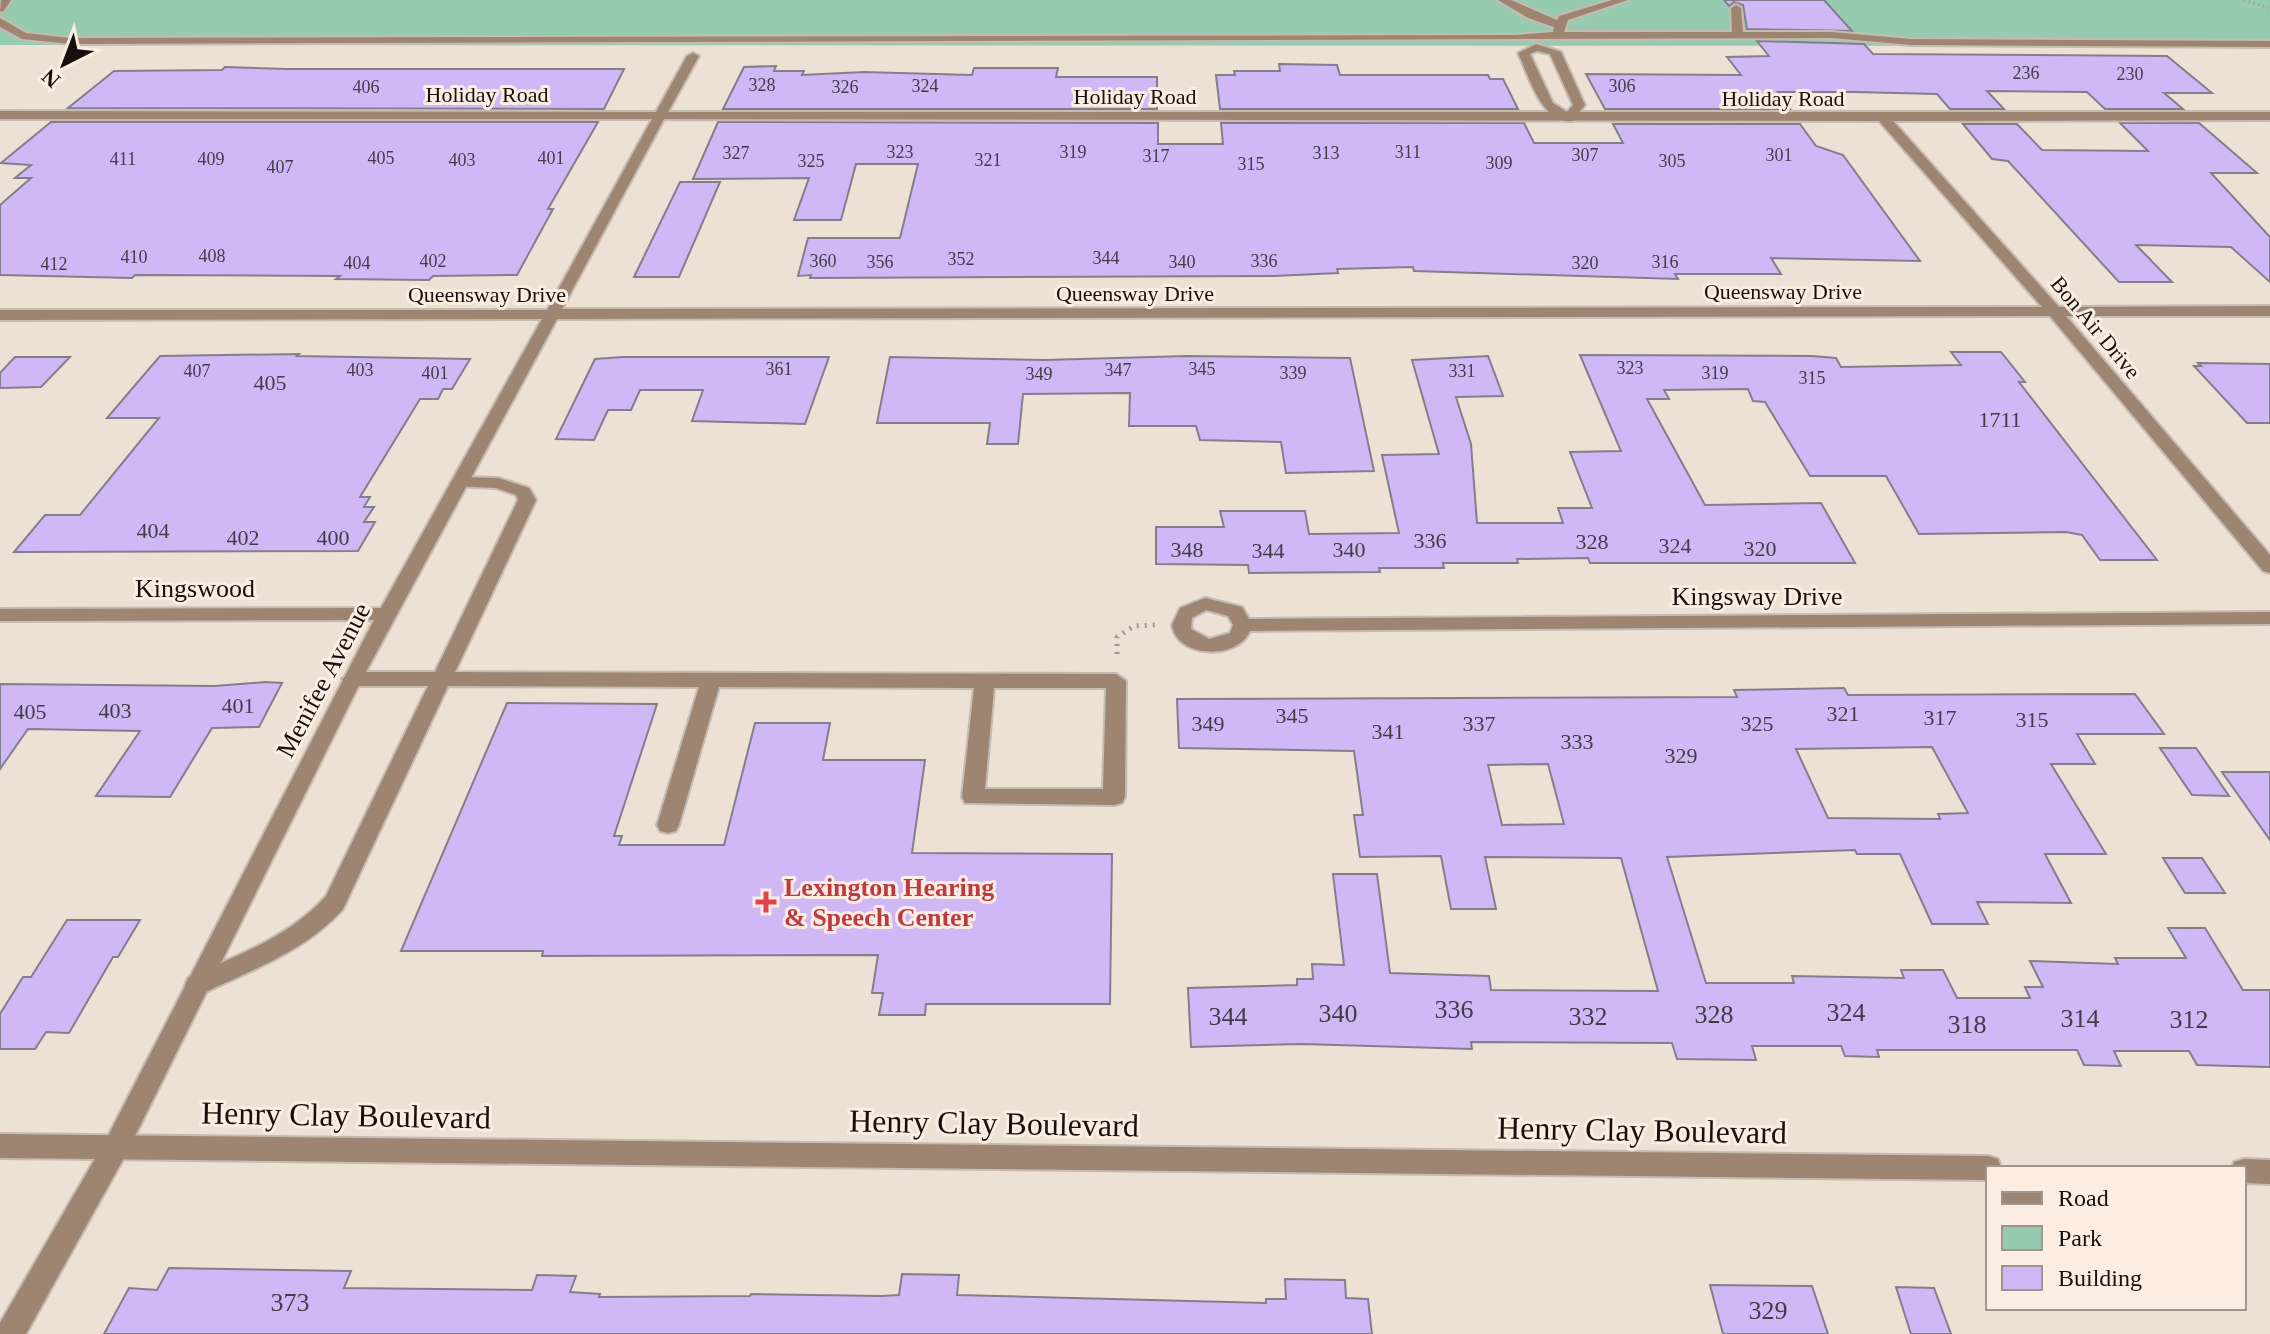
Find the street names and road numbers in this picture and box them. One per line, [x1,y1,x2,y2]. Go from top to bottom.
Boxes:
street label: Holiday Road [426,82,548,107]
street label: Holiday Road [1074,84,1196,109]
street label: Holiday Road [1722,86,1844,111]
street label: Bon Air Drive [2046,271,2146,384]
street label: Queensway Drive [1704,279,1862,304]
street label: Queensway Drive [1056,281,1214,306]
street label: Queensway Drive [408,282,566,307]
street label: Kingswood [135,574,255,603]
street label: Kingsway Drive [1671,582,1843,611]
street label: Menifee Avenue [271,598,376,762]
street label: Henry Clay Boulevard [201,1094,491,1136]
street label: Henry Clay Boulevard [849,1102,1139,1144]
street label: Henry Clay Boulevard [1497,1109,1787,1151]

